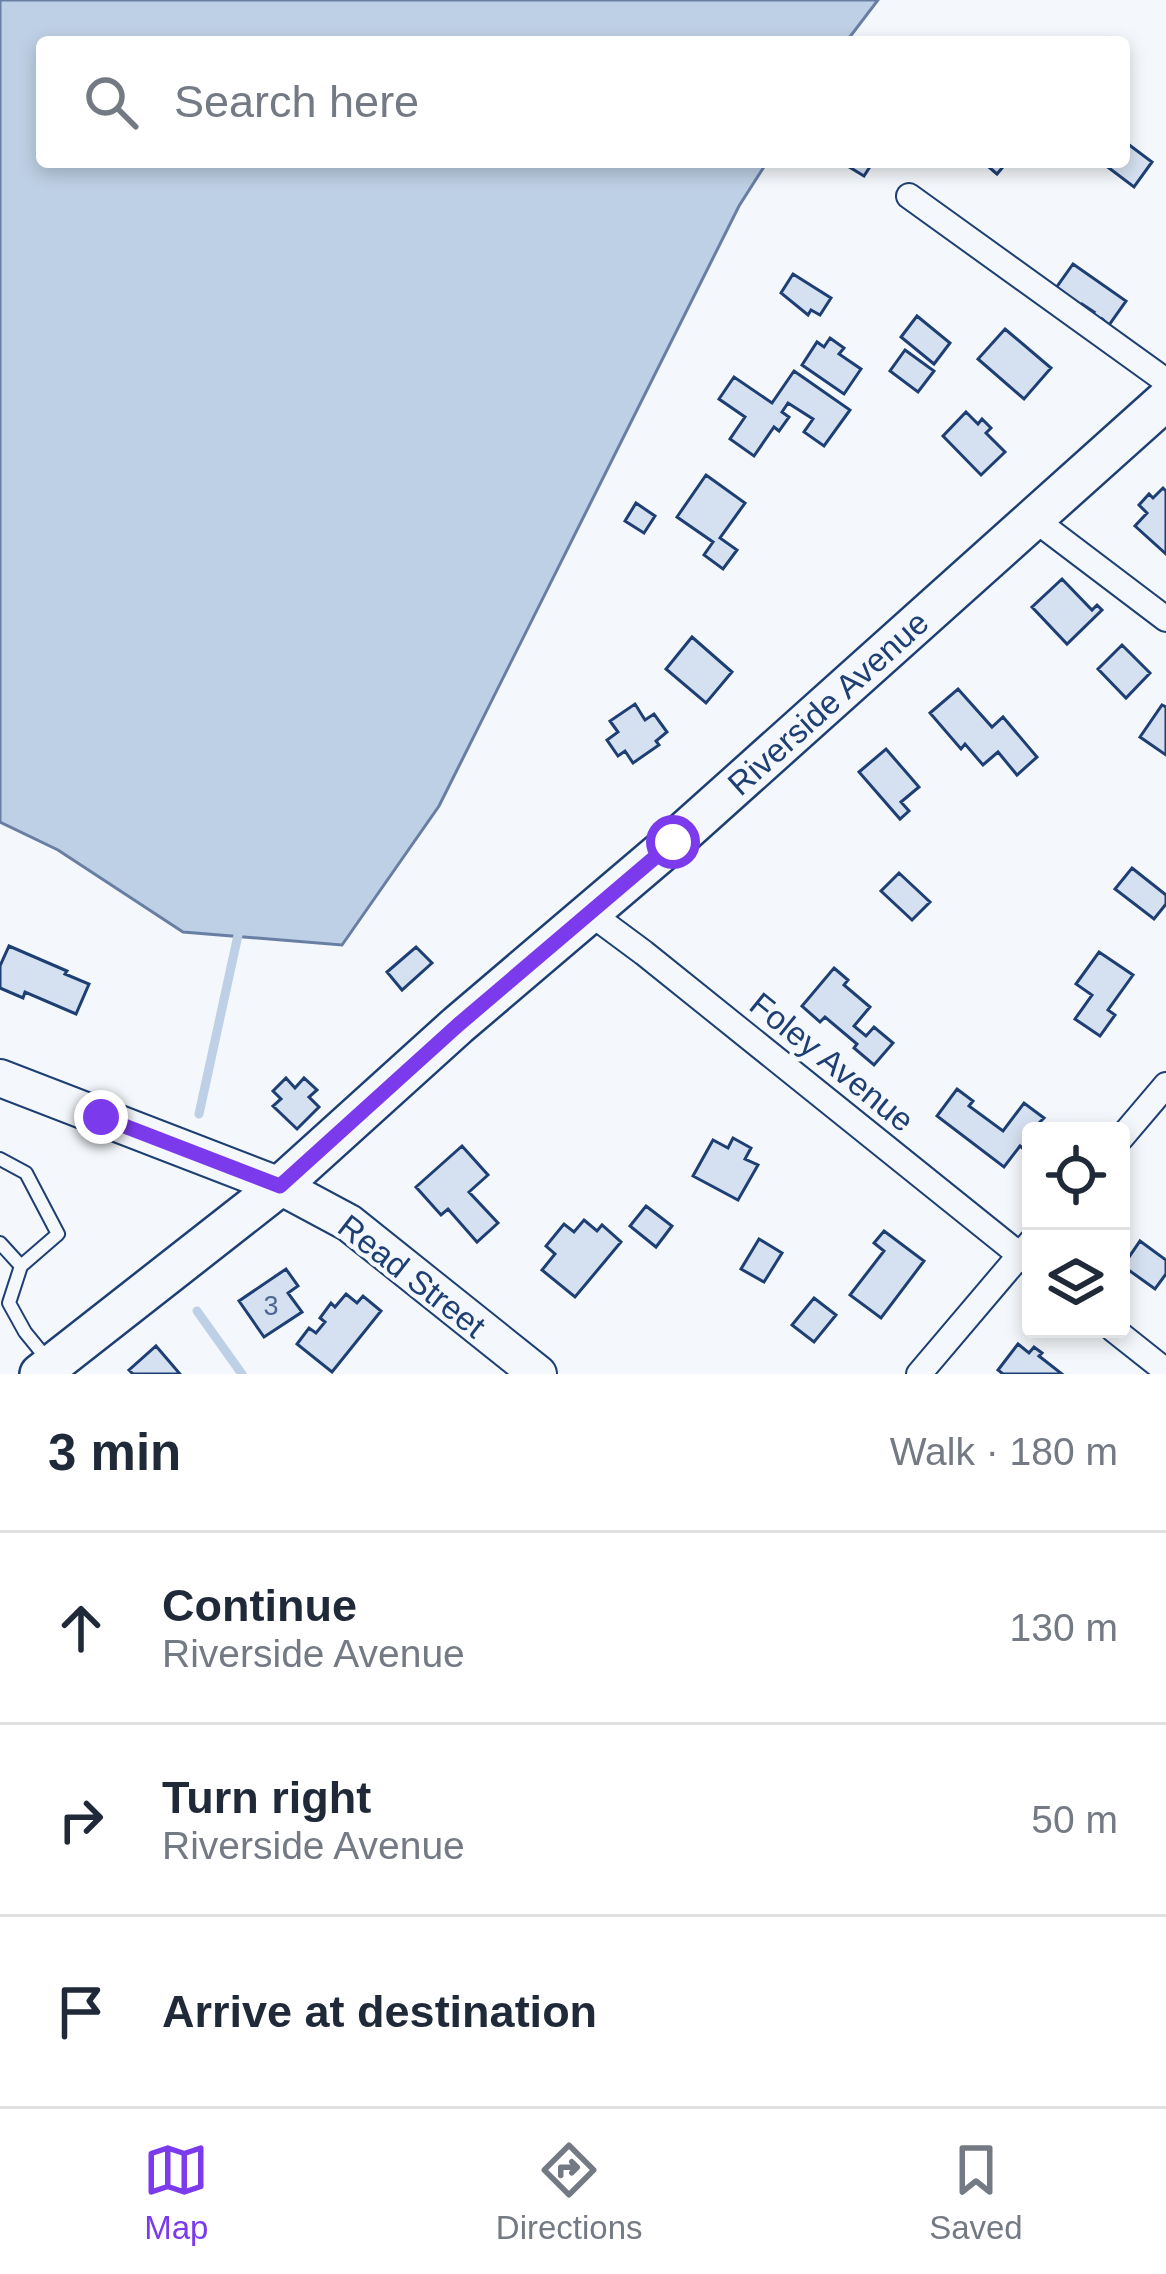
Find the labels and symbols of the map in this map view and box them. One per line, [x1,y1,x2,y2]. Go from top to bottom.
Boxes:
street label: Riverside Avenue [720,604,936,802]
route start [646,815,700,869]
street label: Foley Avenue [743,985,921,1139]
route end [74,1090,128,1144]
street label: Read Street [331,1207,493,1345]
house number: 3 [263,1291,279,1321]

